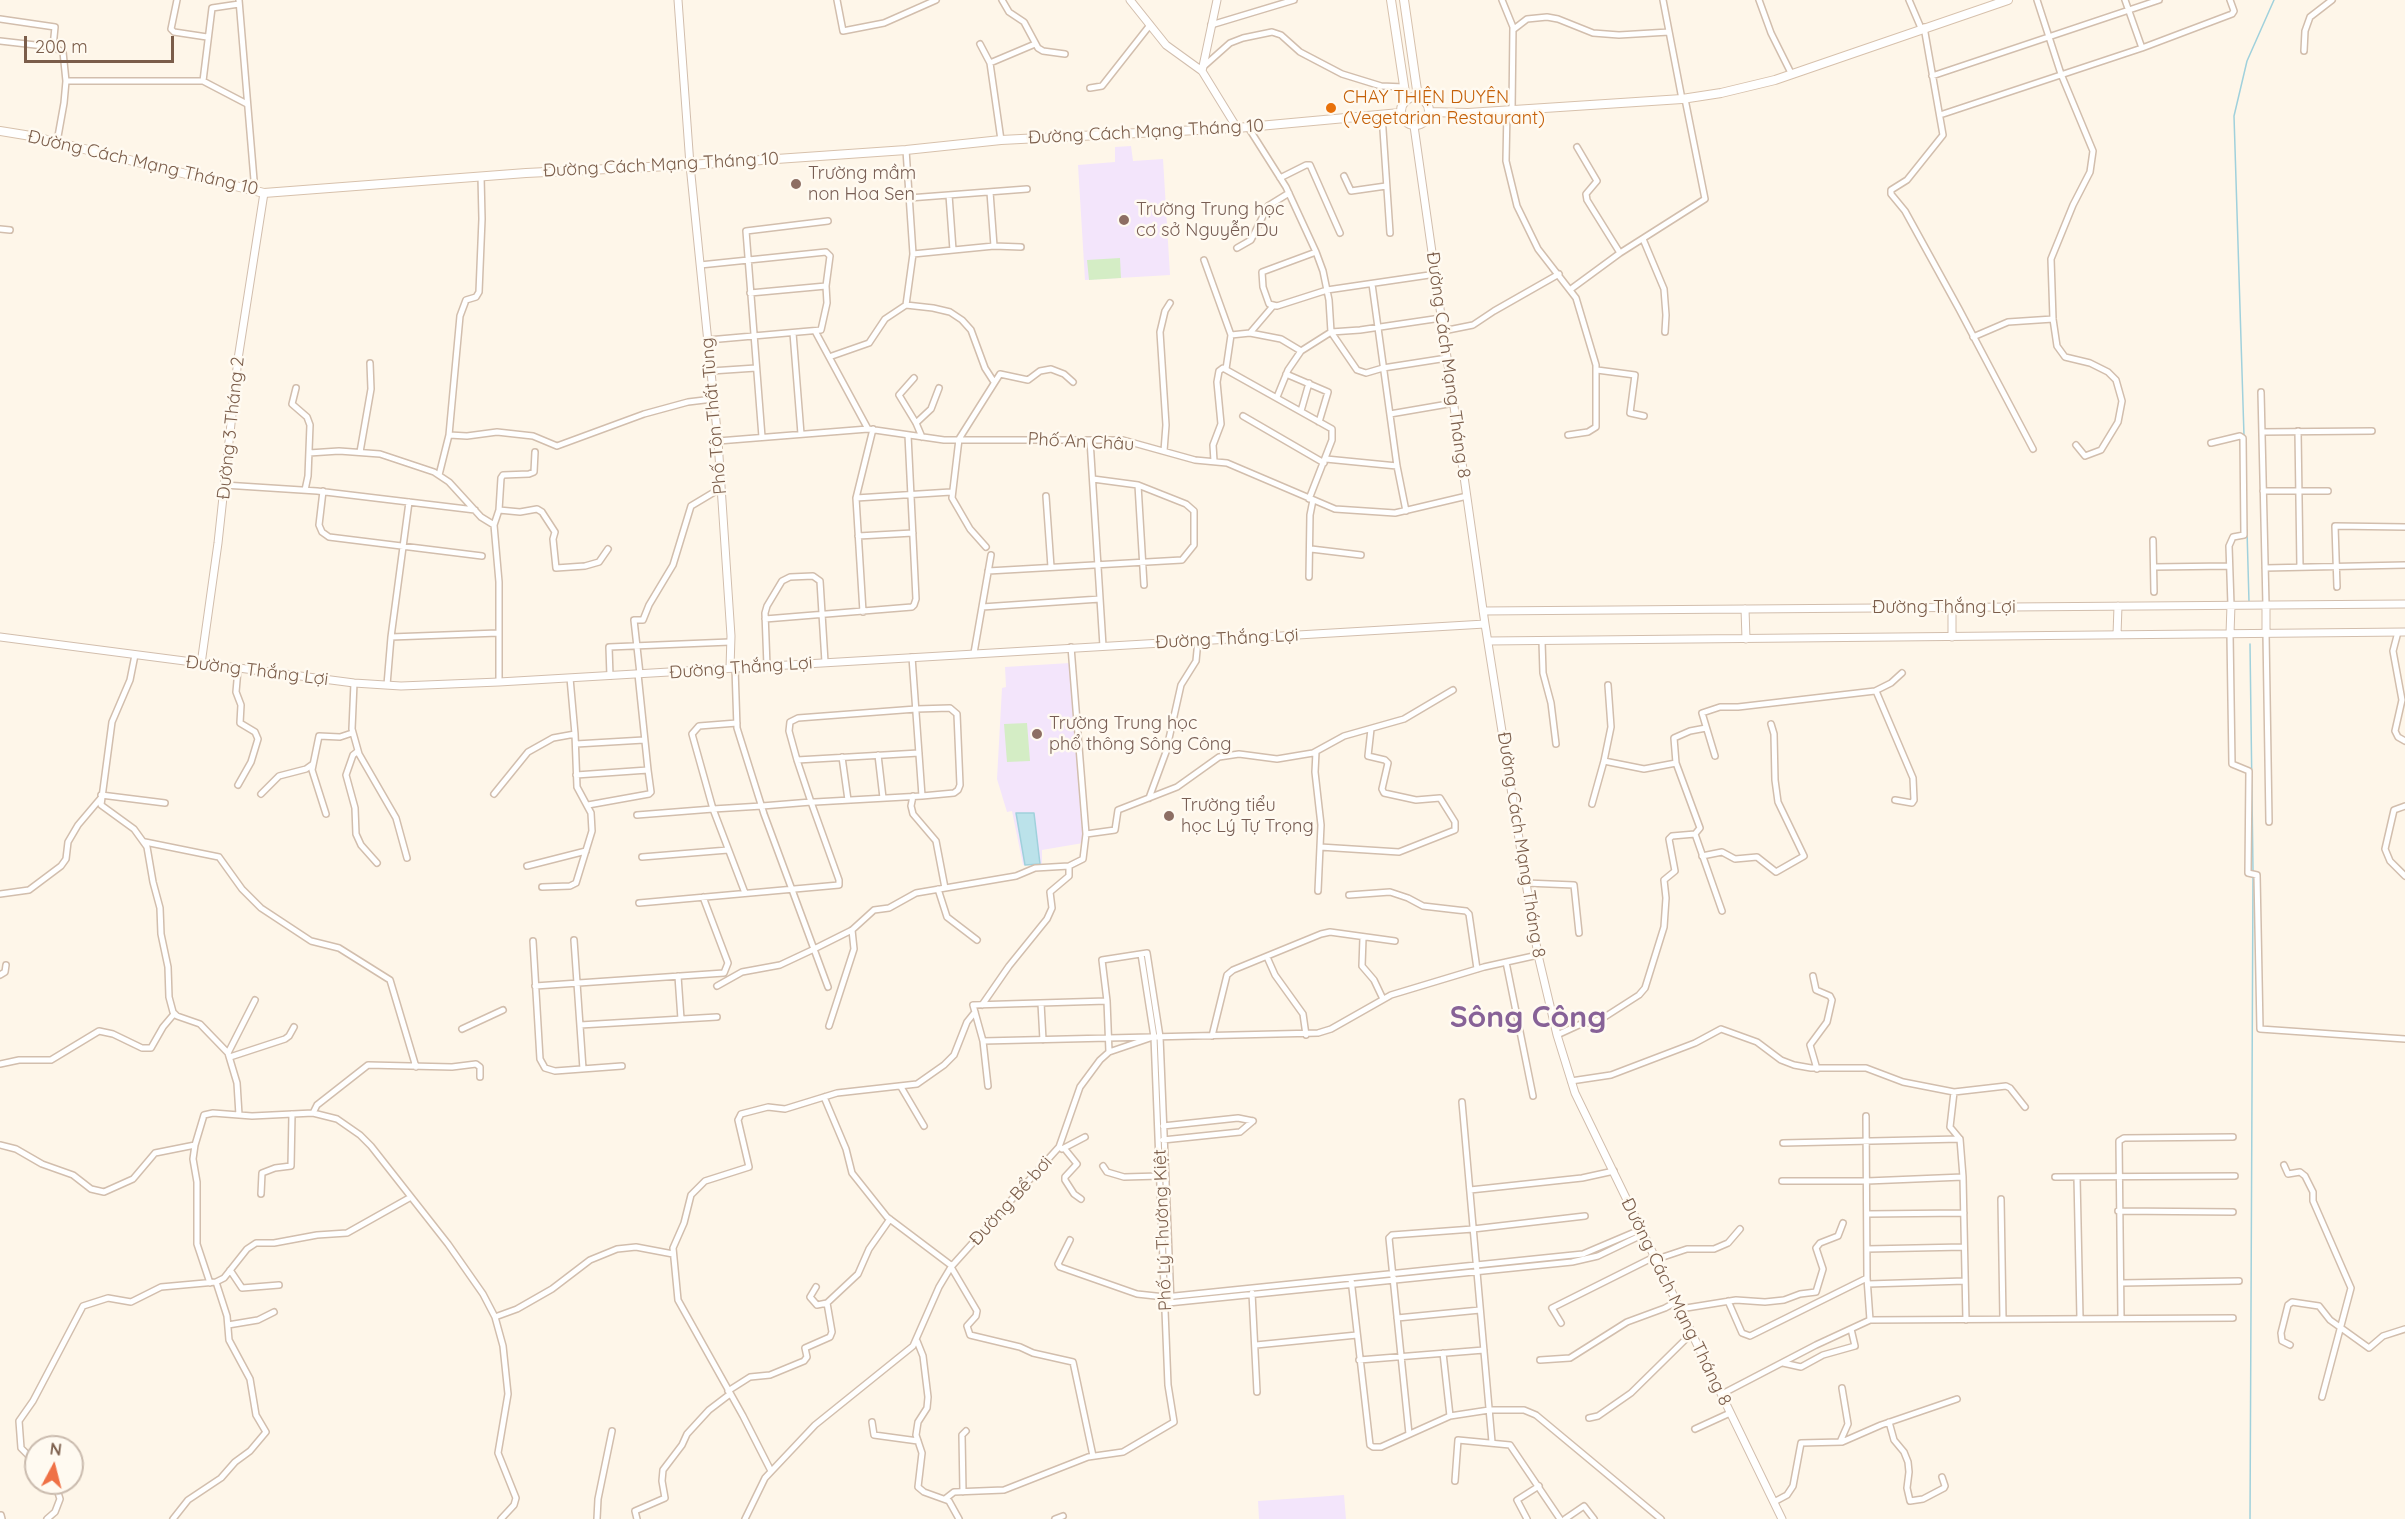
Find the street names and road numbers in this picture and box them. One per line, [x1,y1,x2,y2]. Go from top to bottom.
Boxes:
street label: Đường Cách Mạng Tháng 10 [1028,115,1264,149]
street label: Đường Cách Mạng Tháng 10 [26,126,260,200]
street label: Đường Cách Mạng Tháng 10 [543,148,779,182]
street label: Đường Cách Mạng Tháng 8 [1421,250,1475,480]
street label: Phố Tôn Thất Tùng [696,337,732,495]
street label: Đường 3 Tháng 2 [213,356,249,500]
street label: Phố An Châu [1027,428,1135,456]
street label: Đường Thắng Lợi [1872,597,2016,619]
street label: Đường Thắng Lợi [1155,624,1299,654]
street label: Đường Thắng Lợi [184,652,330,690]
street label: Đường Thắng Lợi [669,652,813,684]
street label: Đường Cách Mạng Tháng 8 [1492,731,1550,959]
street label: Phố Lý Thường Kiệt [1149,1149,1177,1311]
street label: Đường Bể bơi [965,1152,1057,1250]
street label: Đường Cách Mạng Tháng 8 [1616,1195,1736,1409]

